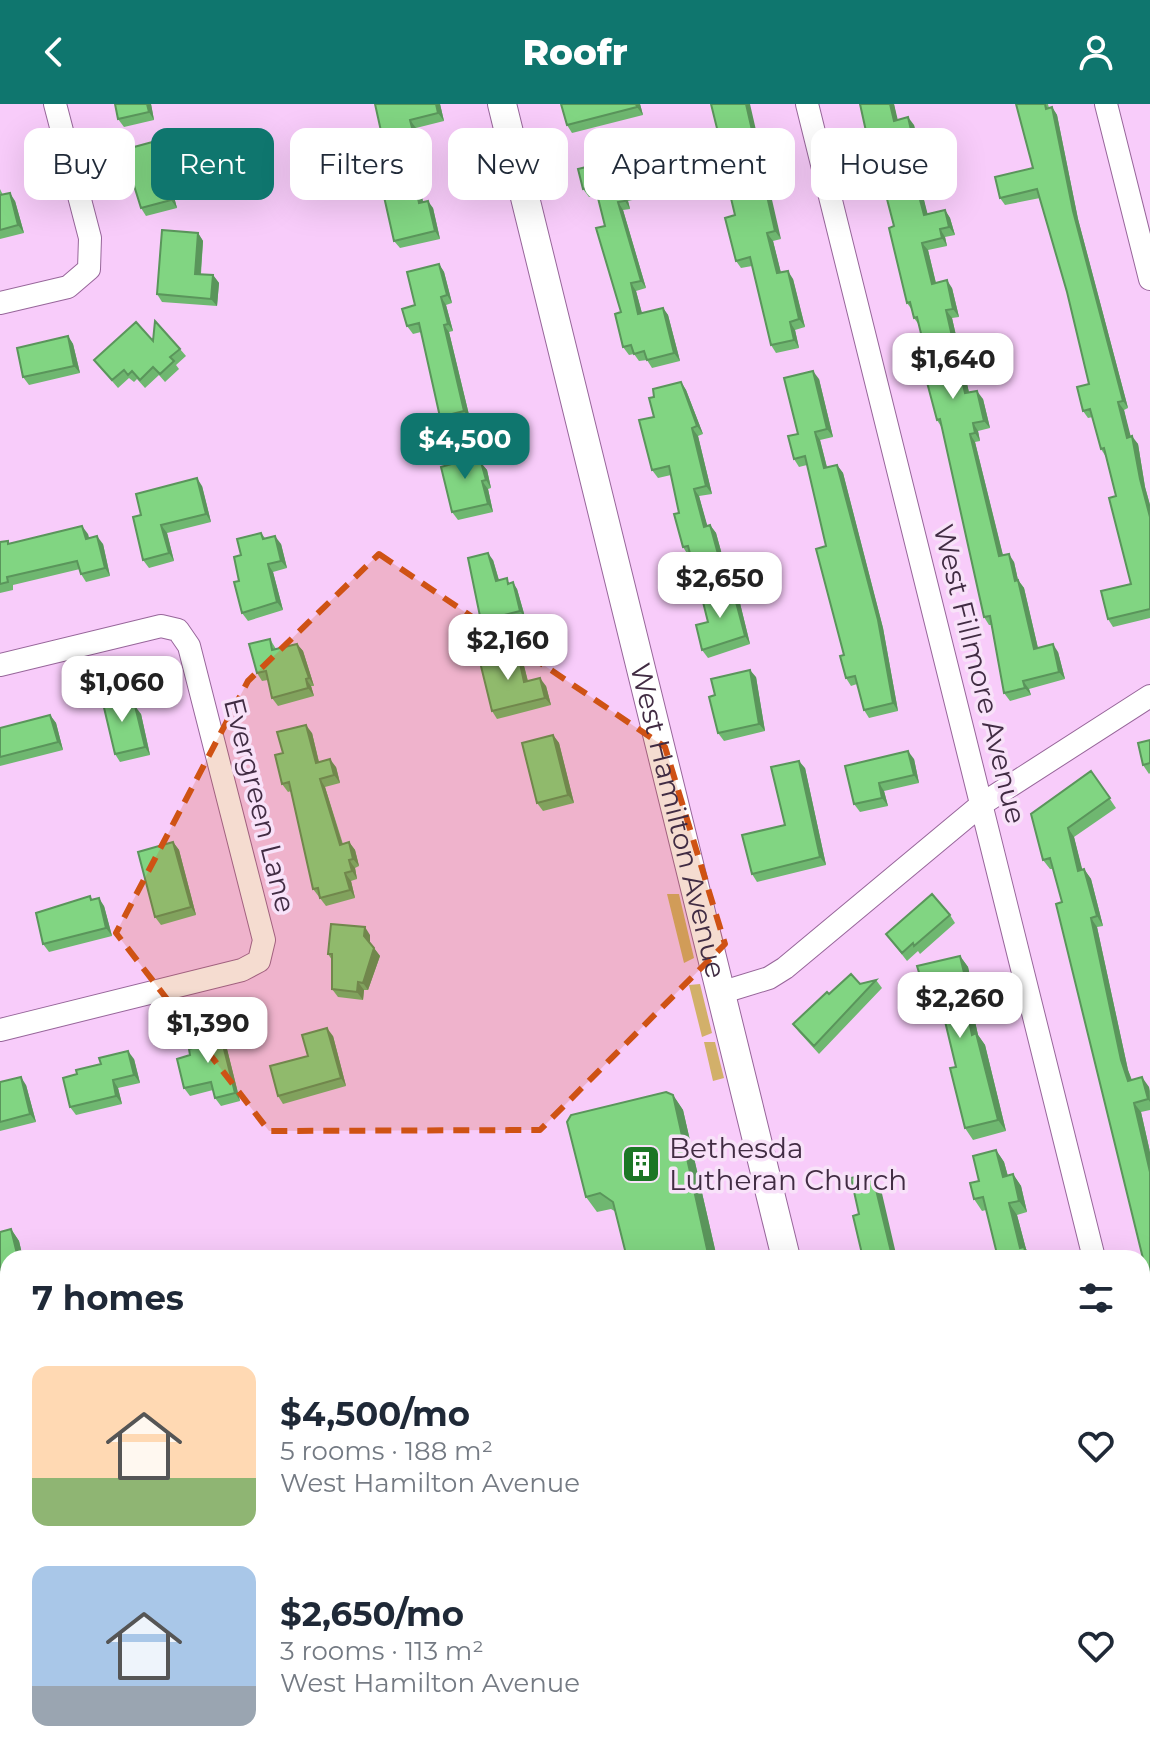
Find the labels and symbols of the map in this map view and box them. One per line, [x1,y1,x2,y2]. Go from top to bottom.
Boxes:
pin: $1,640 [888,333,1018,401]
pin: $4,500 [400,413,530,481]
street label: West Fillmore Avenue [926,521,1034,827]
pin: $2,650 [655,552,785,620]
pin: $2,160 [443,614,573,682]
pin: $1,060 [57,656,187,724]
street label: West Hamilton Avenue [623,660,733,982]
street label: Evergreen Lane [217,694,303,916]
pin: $2,260 [895,972,1025,1040]
pin: $1,390 [143,997,273,1065]
place label: Bethesda Lutheran Church [669,1131,907,1197]
building icon: Bethesda Lutheran Church [620,1143,662,1185]

